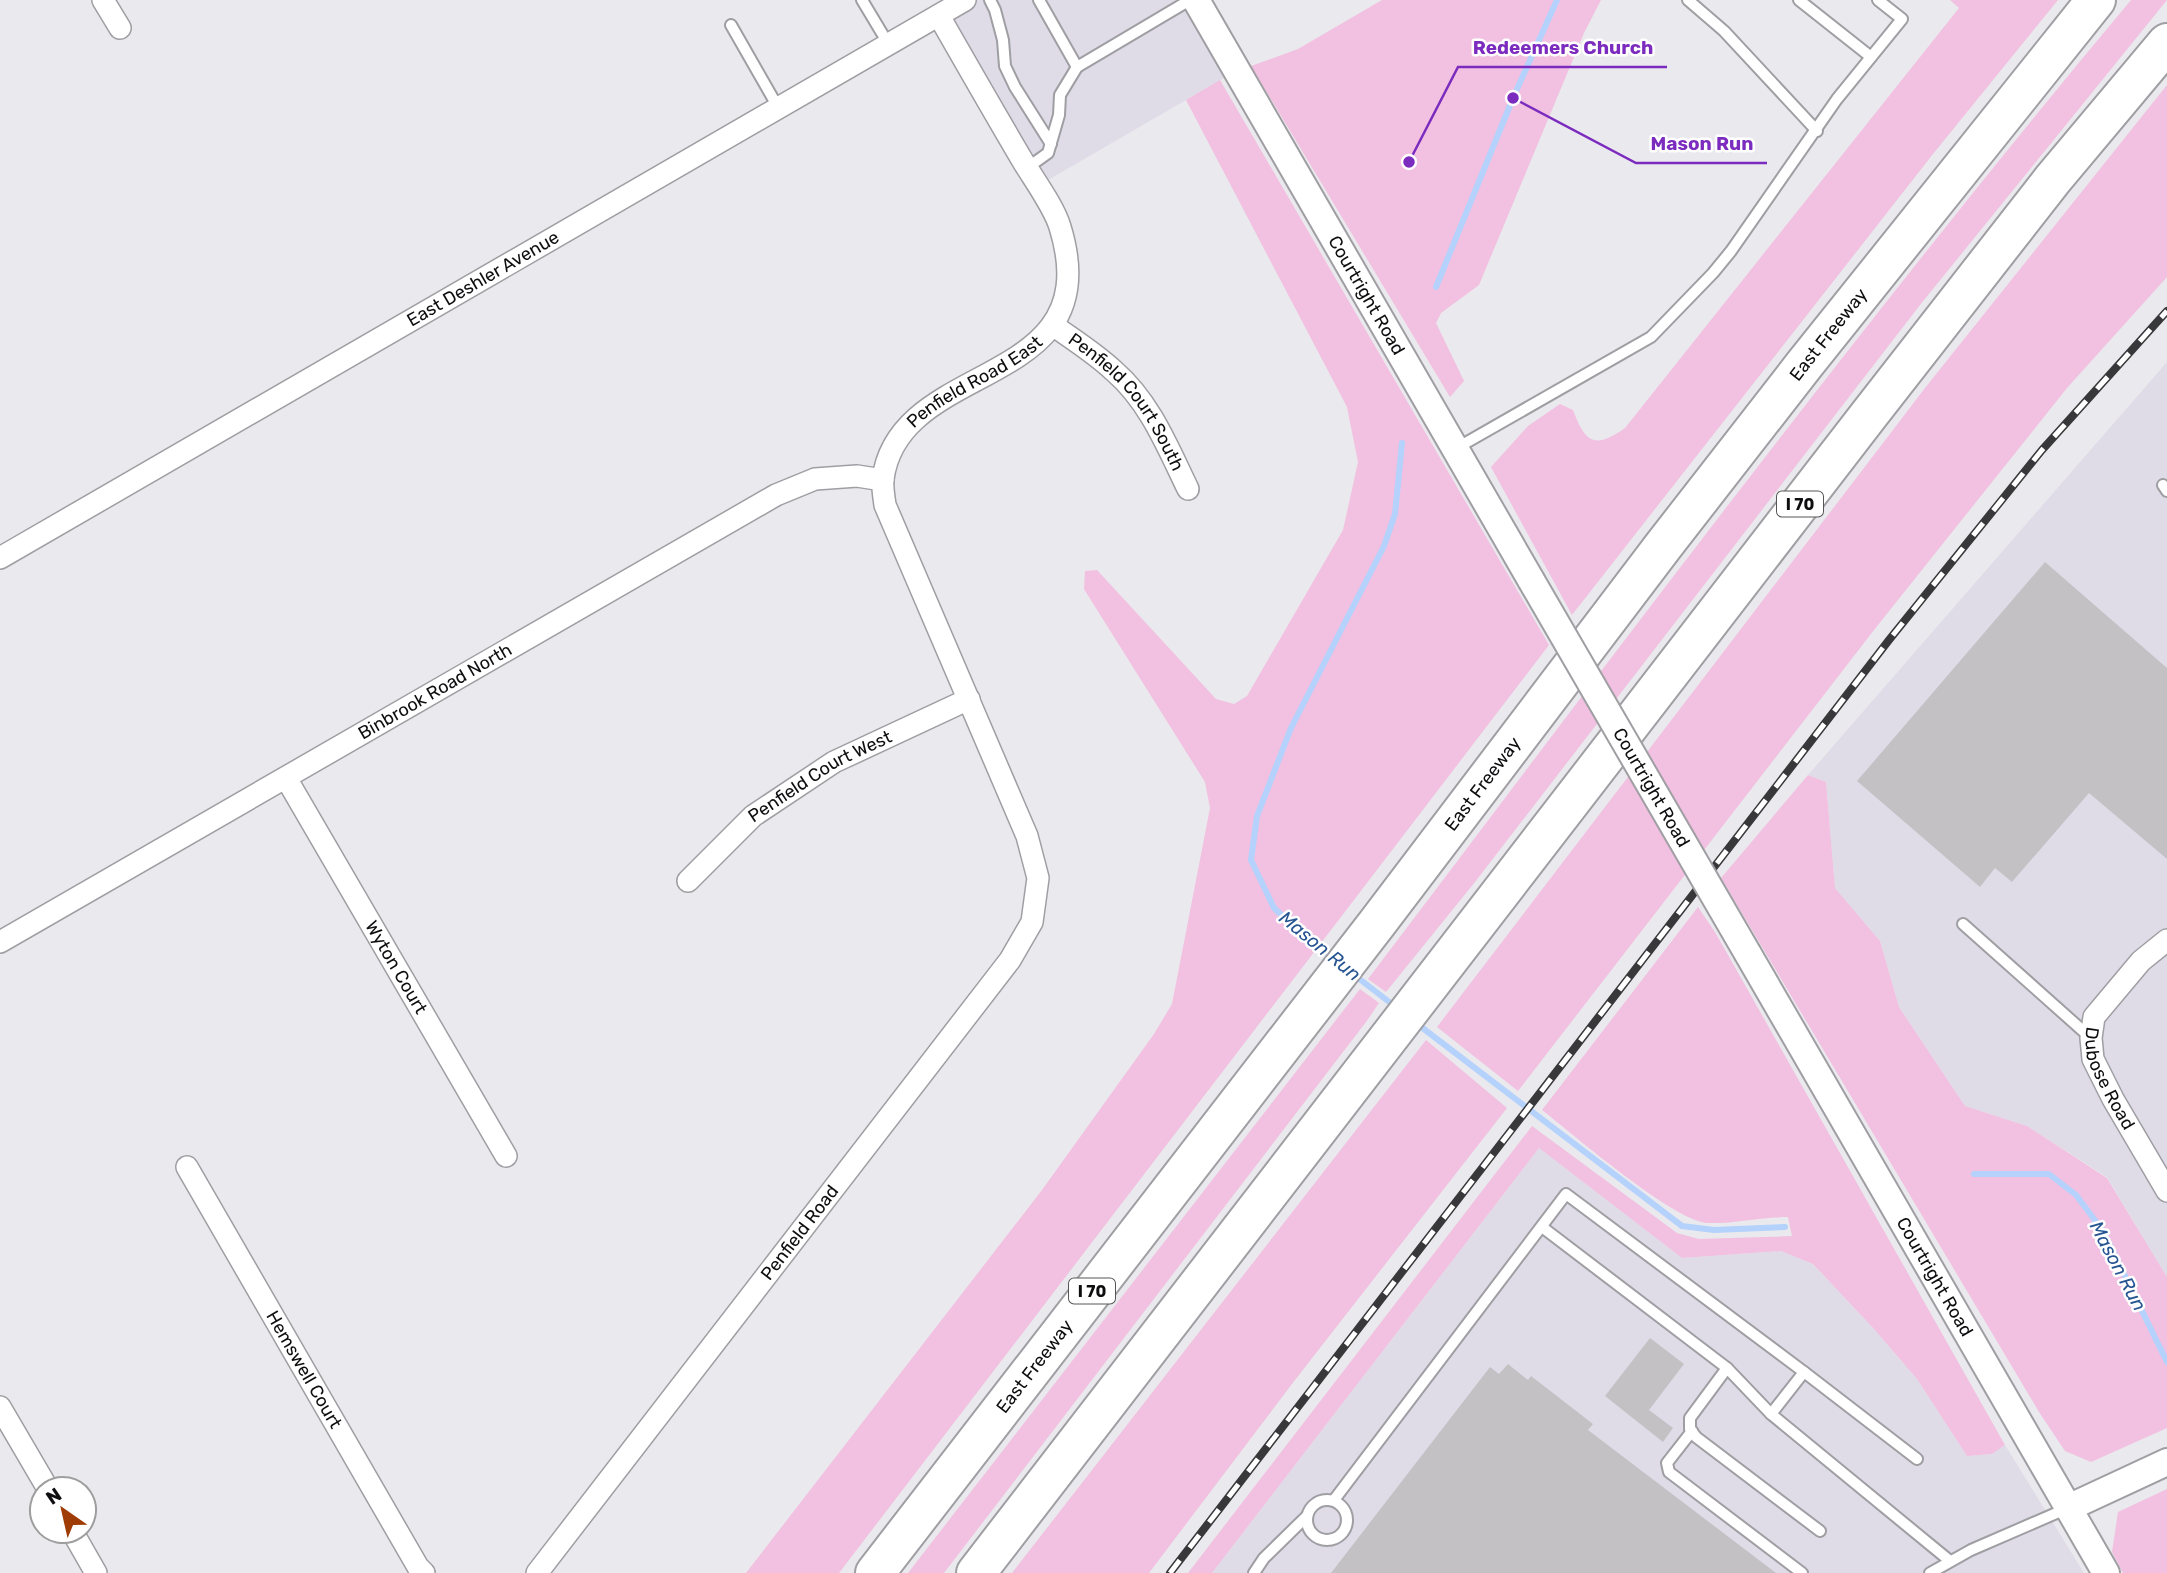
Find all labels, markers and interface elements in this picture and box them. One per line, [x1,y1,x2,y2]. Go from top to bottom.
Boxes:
callout: Redeemers Church [1458,27,1667,67]
text: Redeemers Church [1473,36,1653,59]
callout: Mason Run [1636,123,1767,163]
text: Mason Run [1651,132,1753,155]
street label: East Deshler Avenue [403,226,563,331]
street label: Courtright Road [1324,232,1410,359]
street label: East Freeway [1785,284,1872,385]
street label: Penfield Court South [1064,328,1189,474]
street label: Penfield Road East [902,331,1047,433]
road number: I 70 [1777,491,1823,516]
street label: Binbrook Road North [354,639,516,744]
street label: Courtright Road [1608,724,1695,851]
street label: Penfield Court West [744,726,895,827]
street label: East Freeway [1440,733,1525,835]
water label: Mason Run [1274,906,1366,986]
street label: Wyton Court [360,917,432,1018]
street label: Dubose Road [2080,1025,2140,1134]
street label: Penfield Road [756,1181,843,1285]
street label: Courtright Road [1892,1213,1978,1340]
water label: Mason Run [2085,1217,2151,1315]
road number: I 70 [1069,1278,1115,1303]
street label: Hemswell Court [261,1307,347,1432]
street label: East Freeway [992,1315,1078,1418]
north arrow [28,1475,98,1545]
text: N [42,1483,66,1510]

